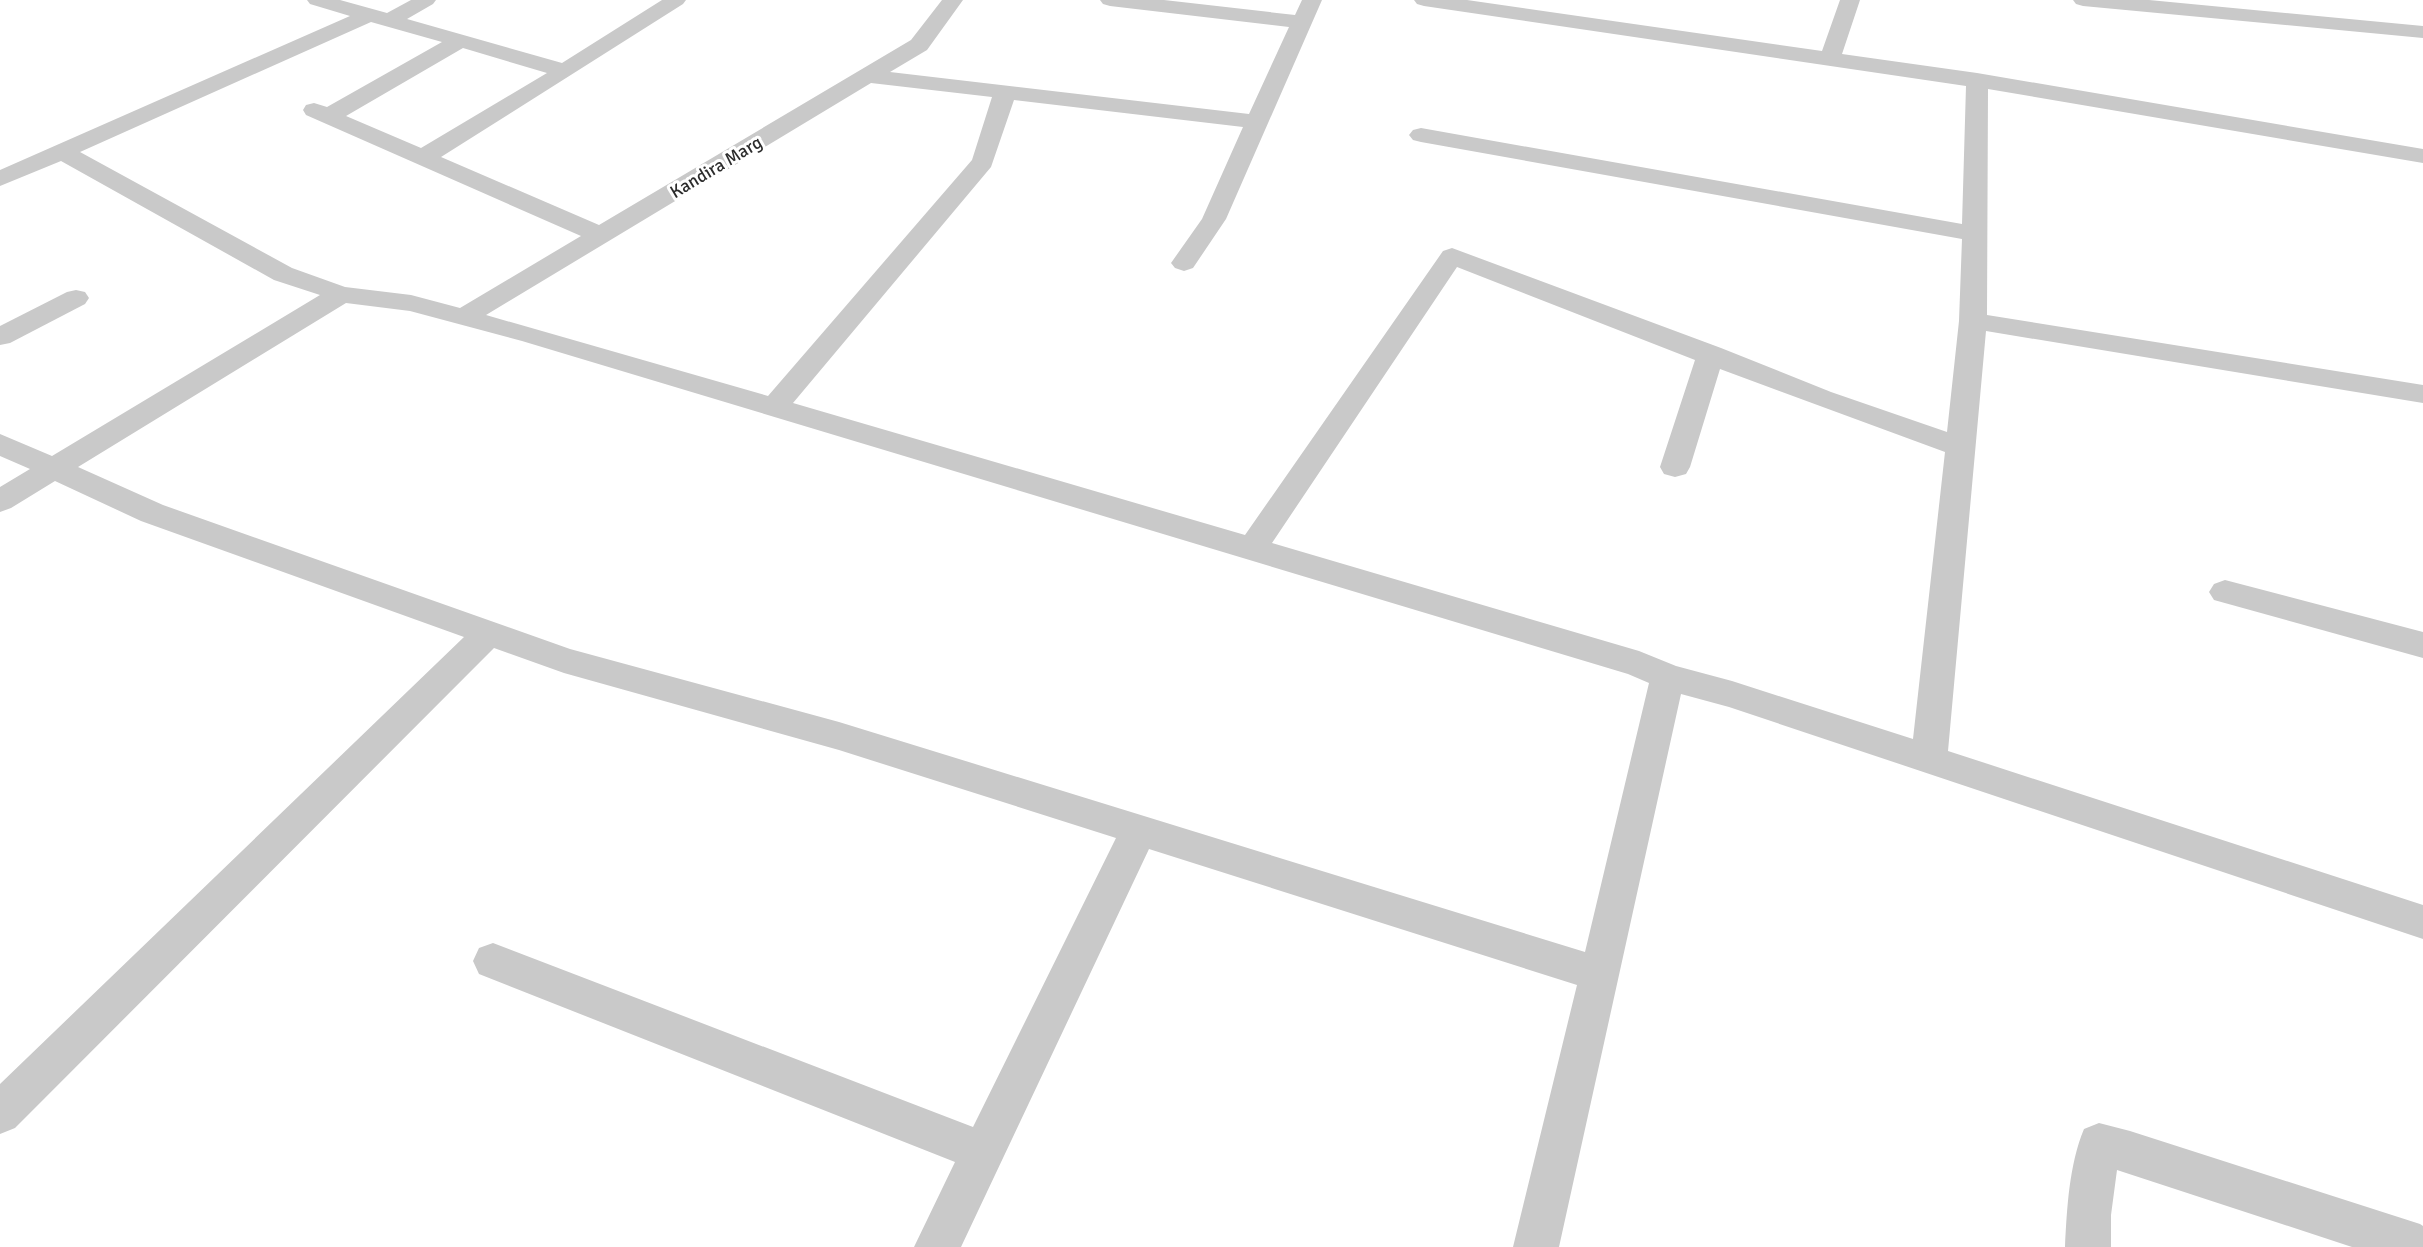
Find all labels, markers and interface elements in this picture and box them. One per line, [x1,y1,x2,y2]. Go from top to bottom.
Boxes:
street label: Kandira Marg [666,131,766,203]

